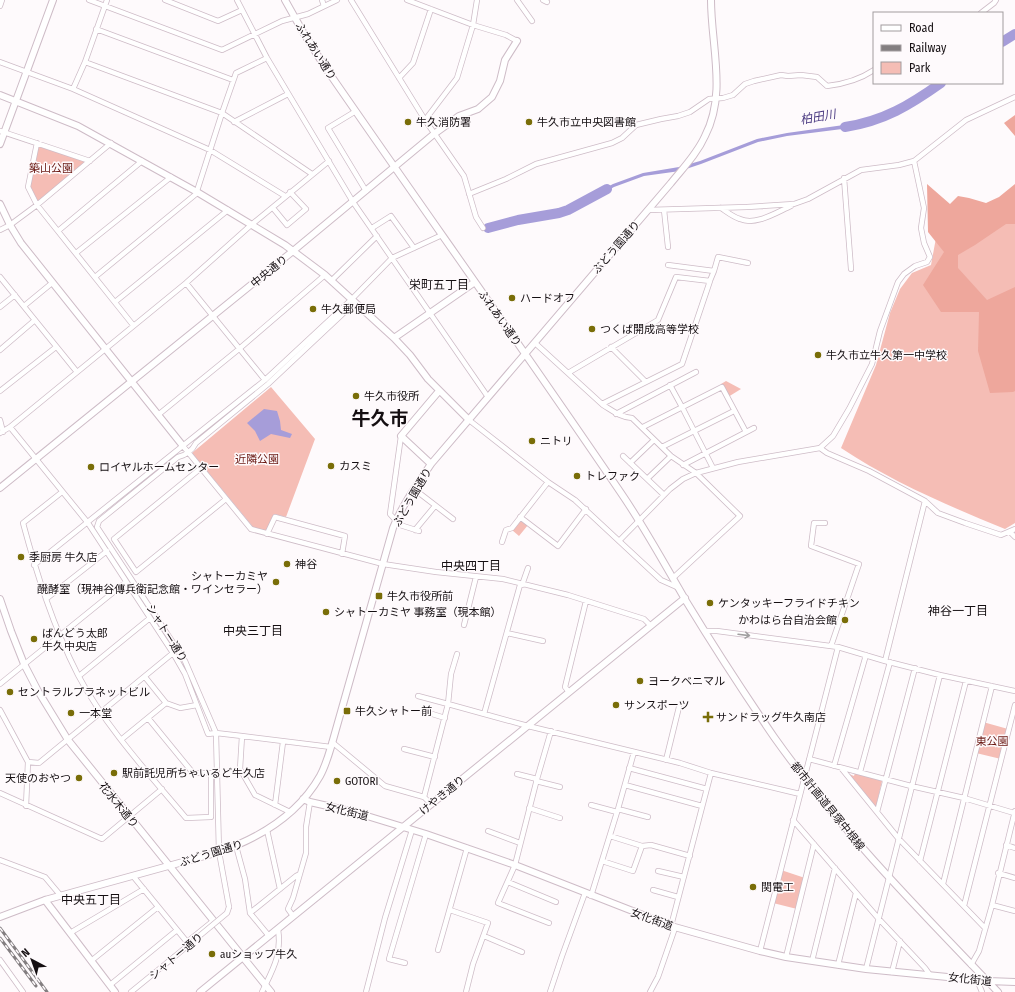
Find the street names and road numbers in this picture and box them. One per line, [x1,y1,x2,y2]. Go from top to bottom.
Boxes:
street label: ふれあい通り [293,20,339,83]
street label: ぶどう園通り [590,218,643,276]
street label: 中央通り [248,252,291,290]
street label: ふれあい通り [475,288,524,349]
street label: ぶどう園通り [390,465,435,529]
street label: シャトー通り [144,602,190,665]
street label: 都市計画道貝塚中根線 [788,759,867,853]
street label: けやき通り [417,773,468,818]
street label: 花水木通り [96,780,141,831]
street label: 女化街道 [324,800,370,823]
street label: ぶどう園通り [178,838,245,869]
street label: 女化街道 [629,906,675,933]
street label: シャトー通り [147,930,206,983]
street label: 女化街道 [947,971,993,988]

